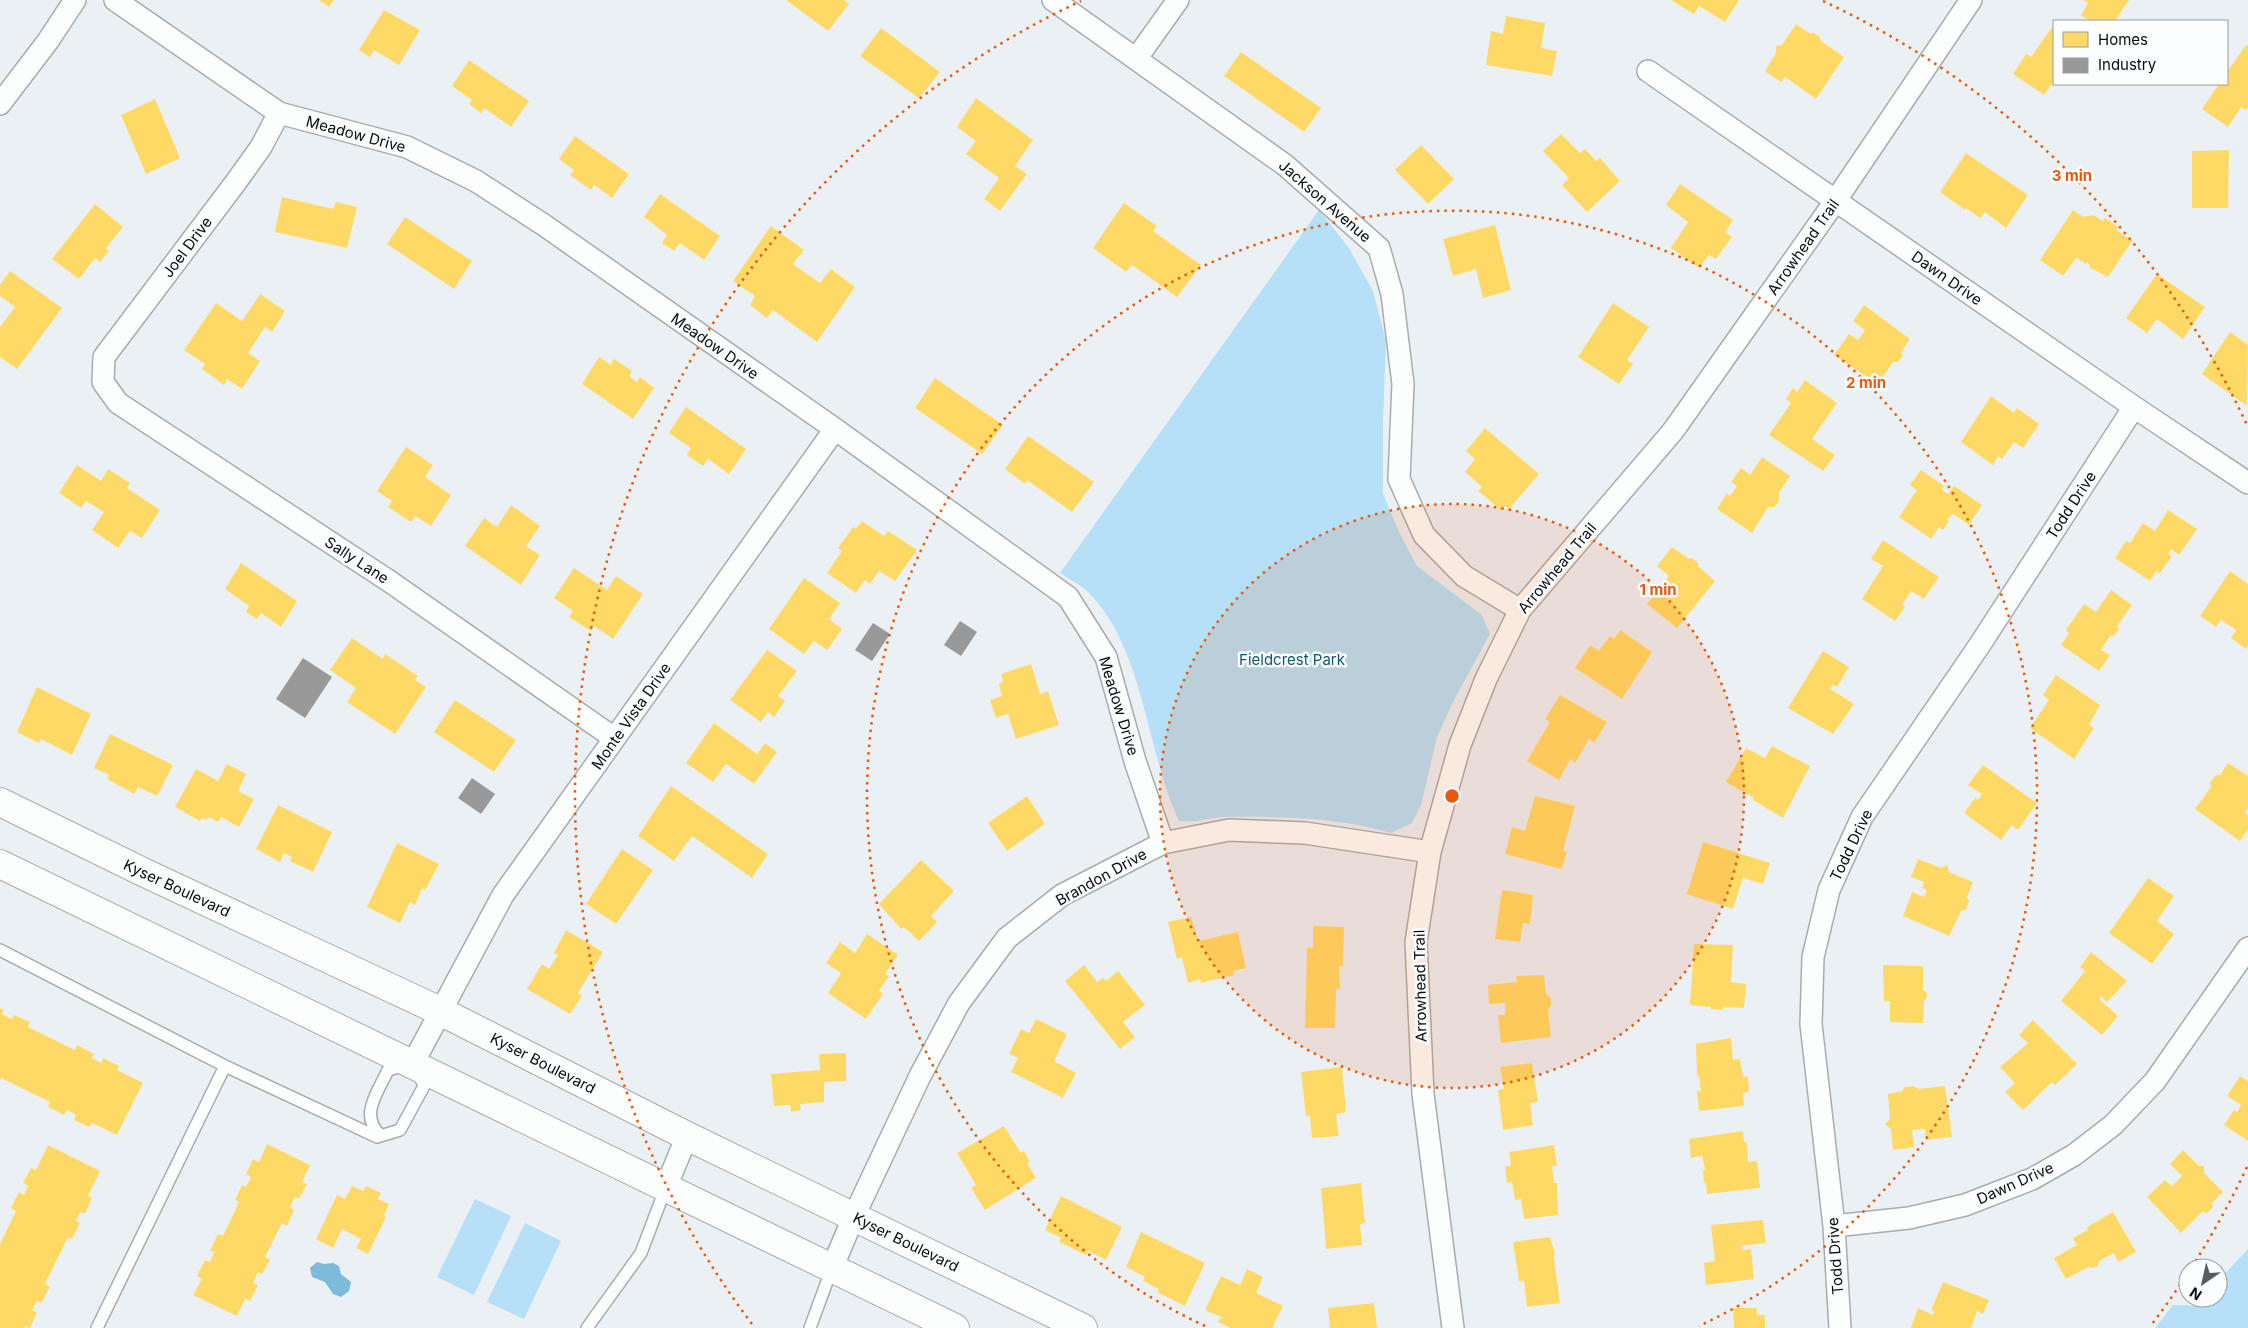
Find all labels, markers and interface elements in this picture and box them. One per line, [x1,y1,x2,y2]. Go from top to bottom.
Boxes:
legend [2053,20,2228,85]
text: Homes [2098,30,2148,49]
text: Industry [2098,55,2157,74]
street label: Meadow Drive [304,112,408,156]
street label: Jackson Avenue [1275,156,1375,246]
text: 3 min [2052,166,2092,185]
street label: Arrowhead Trail [1763,196,1843,298]
street label: Joel Drive [158,213,216,281]
street label: Dawn Drive [1908,247,1986,309]
street label: Meadow Drive [668,309,762,383]
text: 2 min [1846,373,1886,392]
street label: Todd Drive [2042,467,2100,543]
street label: Arrowhead Trail [1514,519,1600,617]
street label: Sally Lane [321,532,393,588]
text: 1 min [1639,580,1677,599]
park label: Fieldcrest Park [1239,650,1346,669]
street label: Meadow Drive [1095,654,1143,758]
street label: Monte Vista Drive [587,659,675,773]
centre of rings [1443,787,1461,805]
street label: Todd Drive [1826,806,1876,884]
street label: Brandon Drive [1052,844,1150,910]
street label: Kyser Boulevard [121,855,233,921]
street label: Arrowhead Trail [1410,930,1430,1042]
street label: Kyser Boulevard [487,1028,599,1098]
street label: Dawn Drive [1974,1158,2056,1208]
street label: Kyser Boulevard [850,1208,962,1276]
street label: Todd Drive [1823,1217,1847,1295]
north arrow [2178,1258,2228,1308]
text: N [2186,1284,2205,1304]

